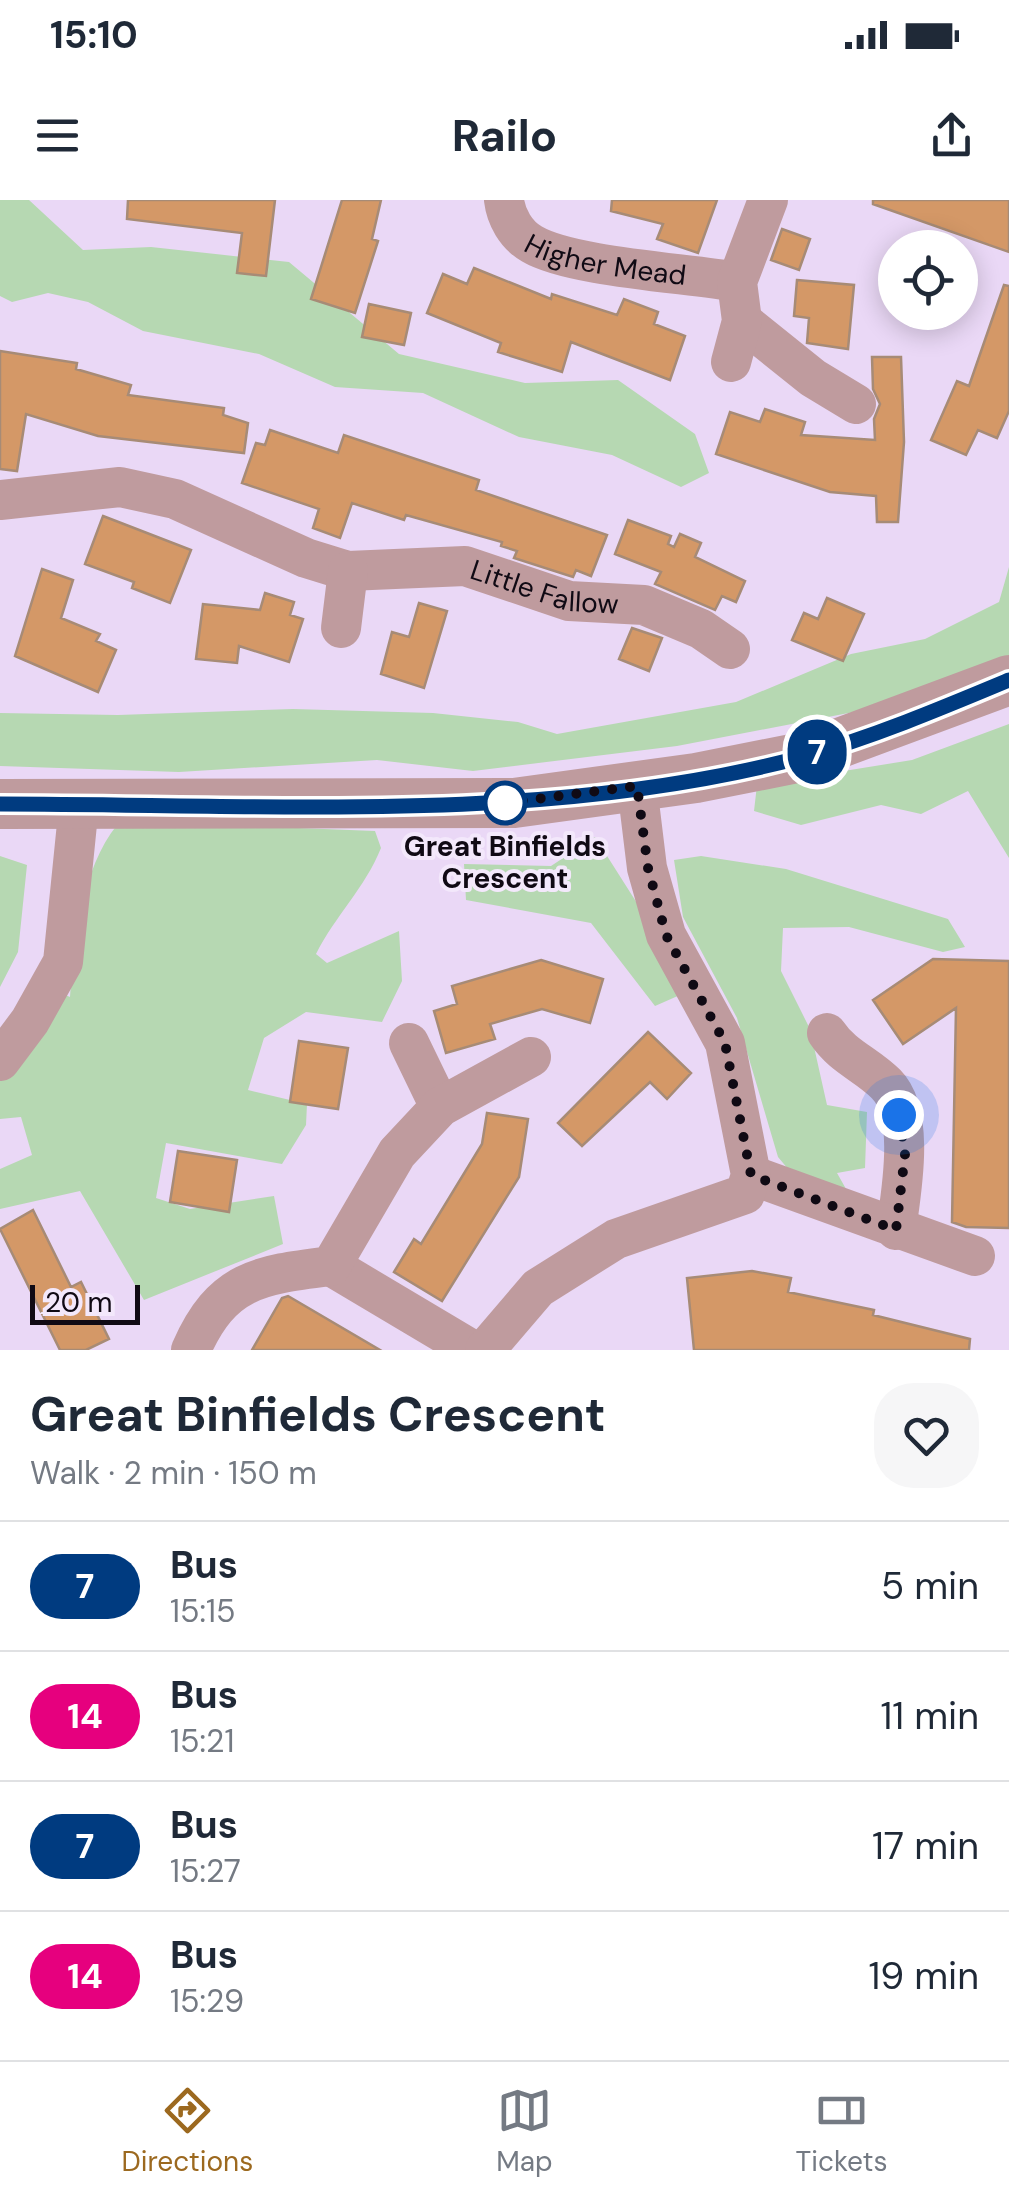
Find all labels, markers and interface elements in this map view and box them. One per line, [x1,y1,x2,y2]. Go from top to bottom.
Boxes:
text: 15:10 [50,10,138,60]
text: Railo [452,106,557,165]
icon: menu [30,108,85,163]
icon: share [924,108,979,163]
street label: Higher Mead [518,225,688,294]
map controls [878,230,978,330]
button: locate [878,230,978,330]
street label: Little Fallow [466,551,620,623]
line badge: 7 [784,720,850,784]
text: 7 [808,729,826,775]
marker: Great Binfields Crescent [484,782,526,824]
place label: Great Binfields Crescent [404,828,606,897]
your location [874,1090,924,1140]
scale bar [30,1280,140,1324]
text: 20 m [45,1284,112,1321]
text: Great Binfields Crescent [30,1383,606,1446]
button: heart [874,1383,979,1488]
text: Walk · 2 min · 150 m [30,1452,317,1494]
text: Bus [170,1540,238,1590]
text: 5 min [881,1561,979,1611]
text: 7 [76,1563,94,1609]
text: 15:15 [170,1590,235,1632]
text: Bus [170,1670,238,1720]
text: 11 min [880,1691,979,1741]
text: 14 [67,1693,103,1739]
text: 15:21 [170,1720,234,1762]
text: Bus [170,1800,238,1850]
text: 17 min [872,1821,979,1871]
text: 7 [76,1823,94,1869]
text: 15:27 [170,1850,241,1892]
text: Bus [170,1930,238,1980]
text: 19 min [868,1951,979,2001]
text: 14 [67,1953,103,1999]
text: 15:29 [170,1980,244,2022]
tab: Directions [121,2083,253,2180]
tab: Map [496,2083,553,2180]
tab: Tickets [795,2083,887,2180]

